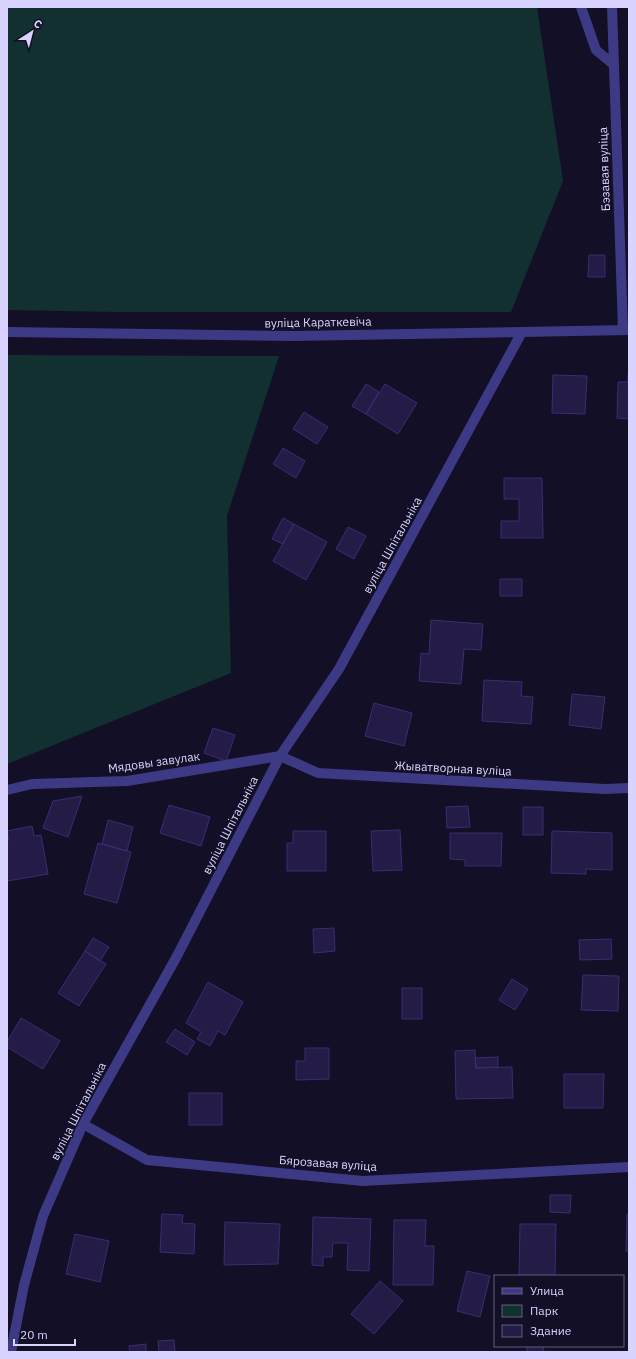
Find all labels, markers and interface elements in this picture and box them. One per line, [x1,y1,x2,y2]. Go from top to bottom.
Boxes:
north arrow [12,12,52,52]
text: С [31,16,45,32]
street label: Бэзавая вуліца [595,126,613,211]
street label: вуліца Караткевіча [264,314,372,330]
street label: вуліца Шпітальніка [359,494,425,596]
street label: Мядовы завулак [107,748,201,776]
street label: Жыватворная вуліца [394,757,513,779]
street label: вуліца Шпітальніка [199,773,261,877]
street label: вуліца Шпітальніка [47,1059,109,1163]
street label: Бярозавая вуліца [279,1152,378,1174]
legend [494,1275,624,1347]
text: Улица [530,1283,564,1298]
text: Парк [530,1303,559,1318]
scale bar [14,1321,75,1347]
text: Здание [530,1323,572,1338]
text: 20 m [20,1327,48,1342]

